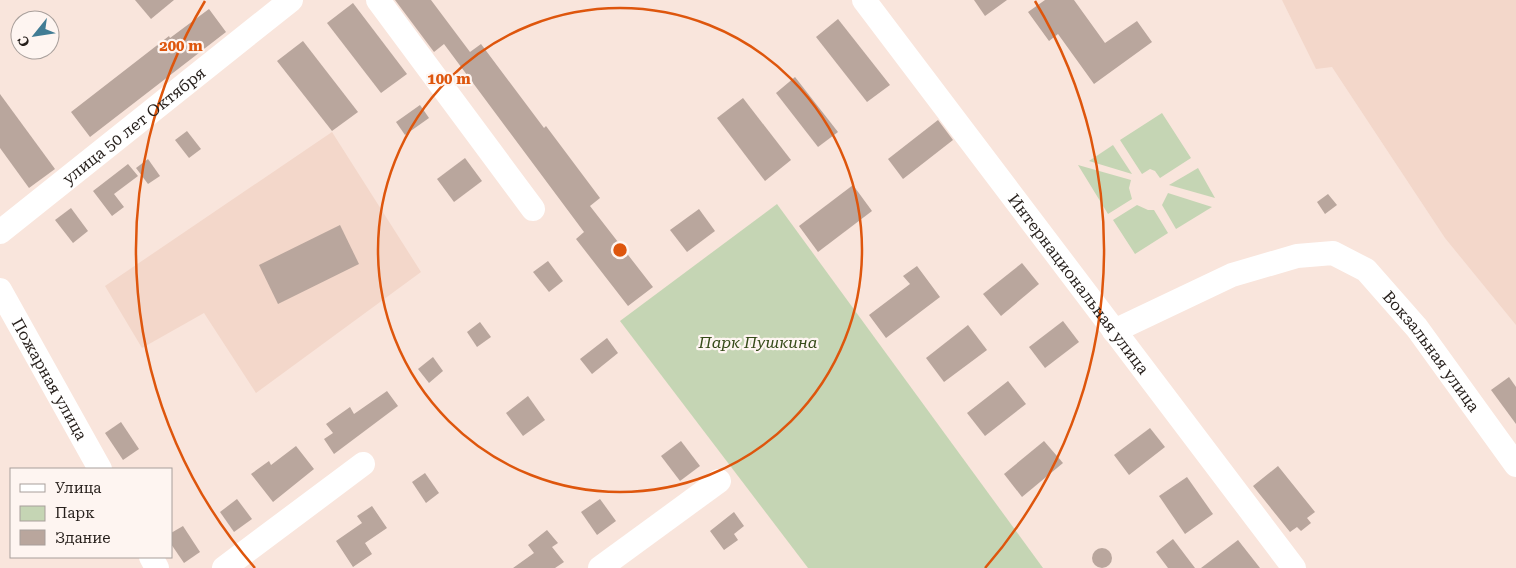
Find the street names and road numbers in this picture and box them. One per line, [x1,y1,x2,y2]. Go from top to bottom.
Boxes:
street label: улица 50 лет Октября [59,63,209,188]
street label: Интернациональная улица [1004,190,1153,378]
street label: Вокзальная улица [1379,287,1484,416]
street label: Пожарная улица [8,315,91,444]

